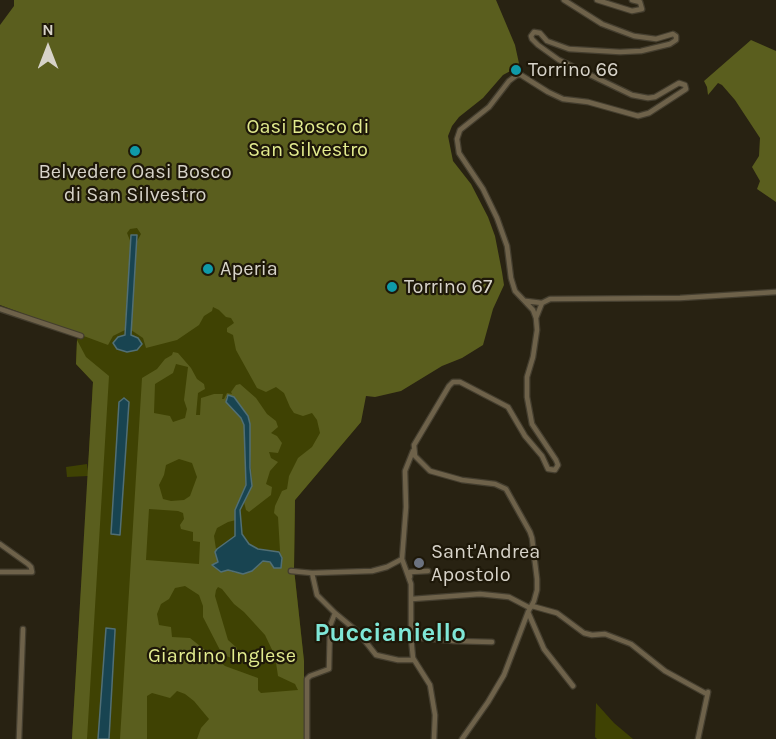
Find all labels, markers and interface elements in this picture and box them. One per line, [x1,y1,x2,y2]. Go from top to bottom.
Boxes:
north arrow [18,18,78,78]
text: N [42,20,54,39]
place label: Torrino 66 [528,58,618,82]
marker: Torrino 66 [509,63,523,77]
park label: Oasi Bosco di San Silvestro [247,115,369,162]
marker: Belvedere Oasi Bosco di San Silvestro [128,144,142,158]
place label: Belvedere Oasi Bosco di San Silvestro [38,160,232,207]
place label: Aperia [220,257,278,281]
marker: Aperia [201,262,215,276]
place label: Torrino 67 [404,275,492,299]
marker: Torrino 67 [385,280,399,294]
place label: Sant'Andrea Apostolo [431,540,540,587]
marker: Sant'Andrea Apostolo [412,556,426,570]
district label: Puccianiello [314,618,466,650]
park label: Giardino Inglese [148,644,296,668]

